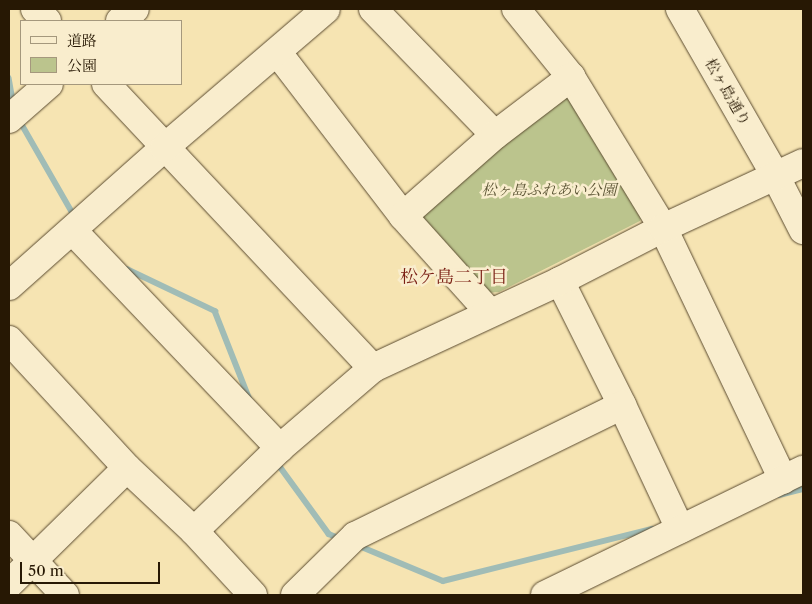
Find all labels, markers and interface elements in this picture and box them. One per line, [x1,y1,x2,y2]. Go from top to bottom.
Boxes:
legend [20,20,182,85]
text: 道路 [67,31,97,50]
street label: 松ヶ島通り [701,55,755,129]
text: 公園 [67,56,97,75]
park label: 松ヶ島ふれあい公園 [482,181,616,199]
district label: 松ケ島二丁目 [400,266,508,288]
scale bar [22,552,162,584]
text: 50 m [28,561,64,580]

